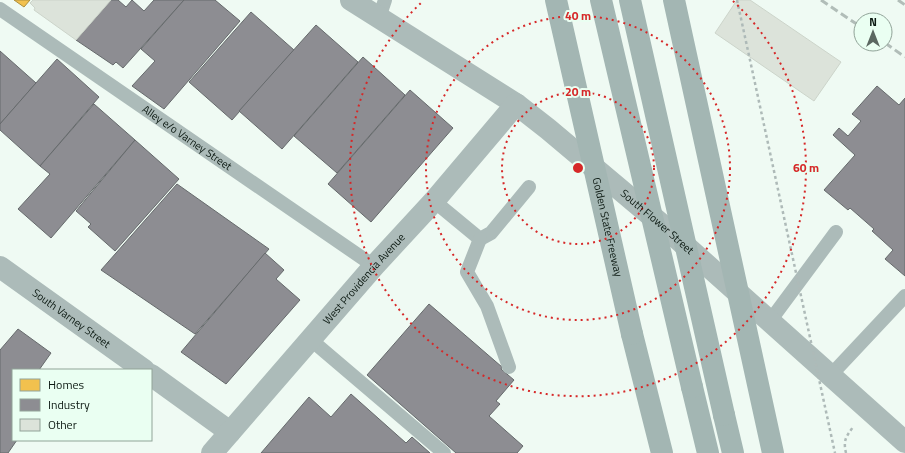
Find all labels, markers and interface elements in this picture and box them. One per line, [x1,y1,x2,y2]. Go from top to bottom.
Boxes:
text: 40 m [565,6,591,25]
north arrow [853,12,893,52]
text: N [869,14,877,30]
text: 20 m [565,82,591,101]
street label: Alley e/o Varney Street [139,101,235,174]
text: 60 m [793,158,819,177]
centre of rings [571,161,585,175]
street label: Golden State Freeway [589,176,627,279]
street label: South Flower Street [617,185,698,258]
street label: West Providencia Avenue [319,229,409,328]
street label: South Varney Street [29,285,114,352]
legend [12,369,152,441]
text: Homes [48,375,84,394]
text: Industry [48,395,90,414]
text: Other [48,415,77,434]

